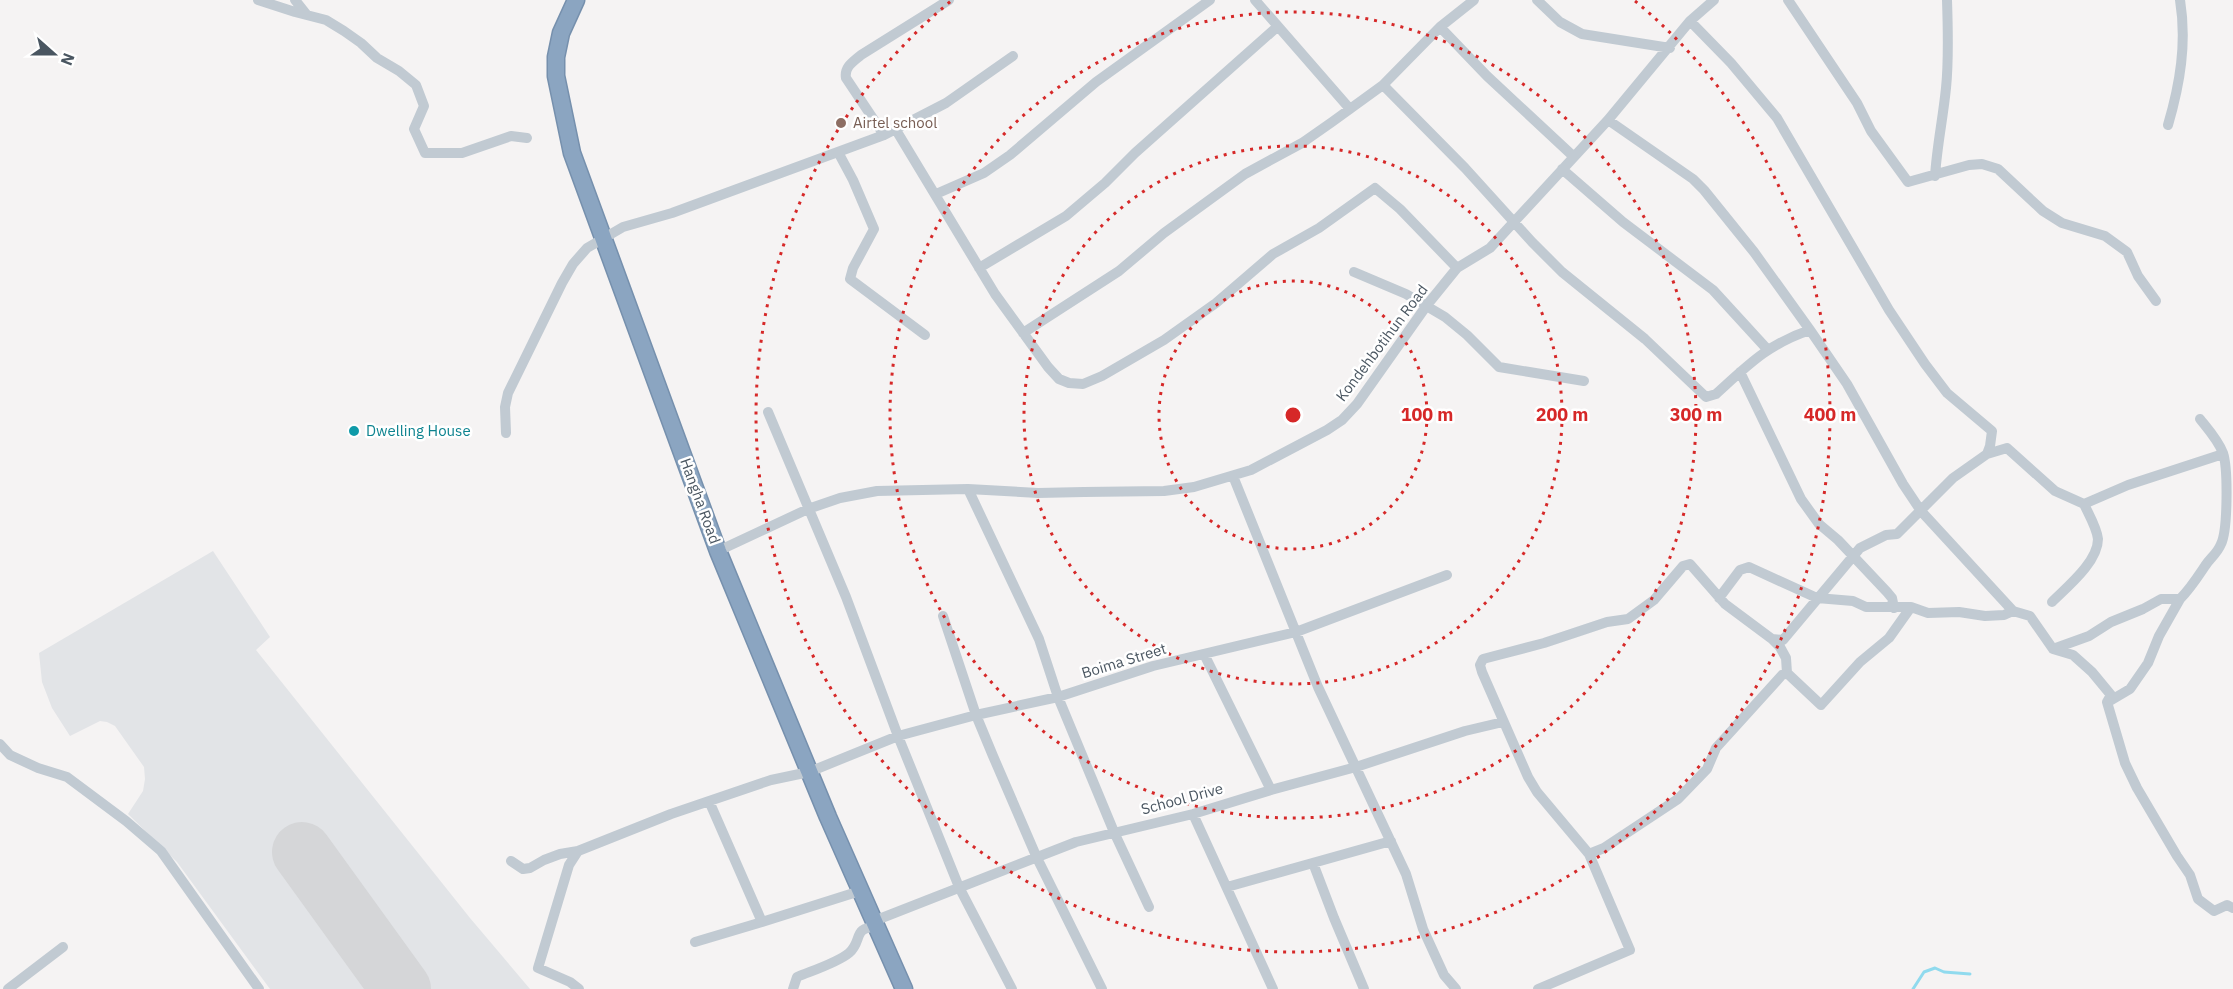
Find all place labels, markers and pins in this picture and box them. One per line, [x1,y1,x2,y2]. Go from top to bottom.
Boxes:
place label: Airtel school [853,113,937,132]
marker: Airtel school [834,116,848,130]
centre of rings [1283,405,1303,425]
place label: Dwelling House [366,421,471,440]
marker: Dwelling House [347,424,361,438]

